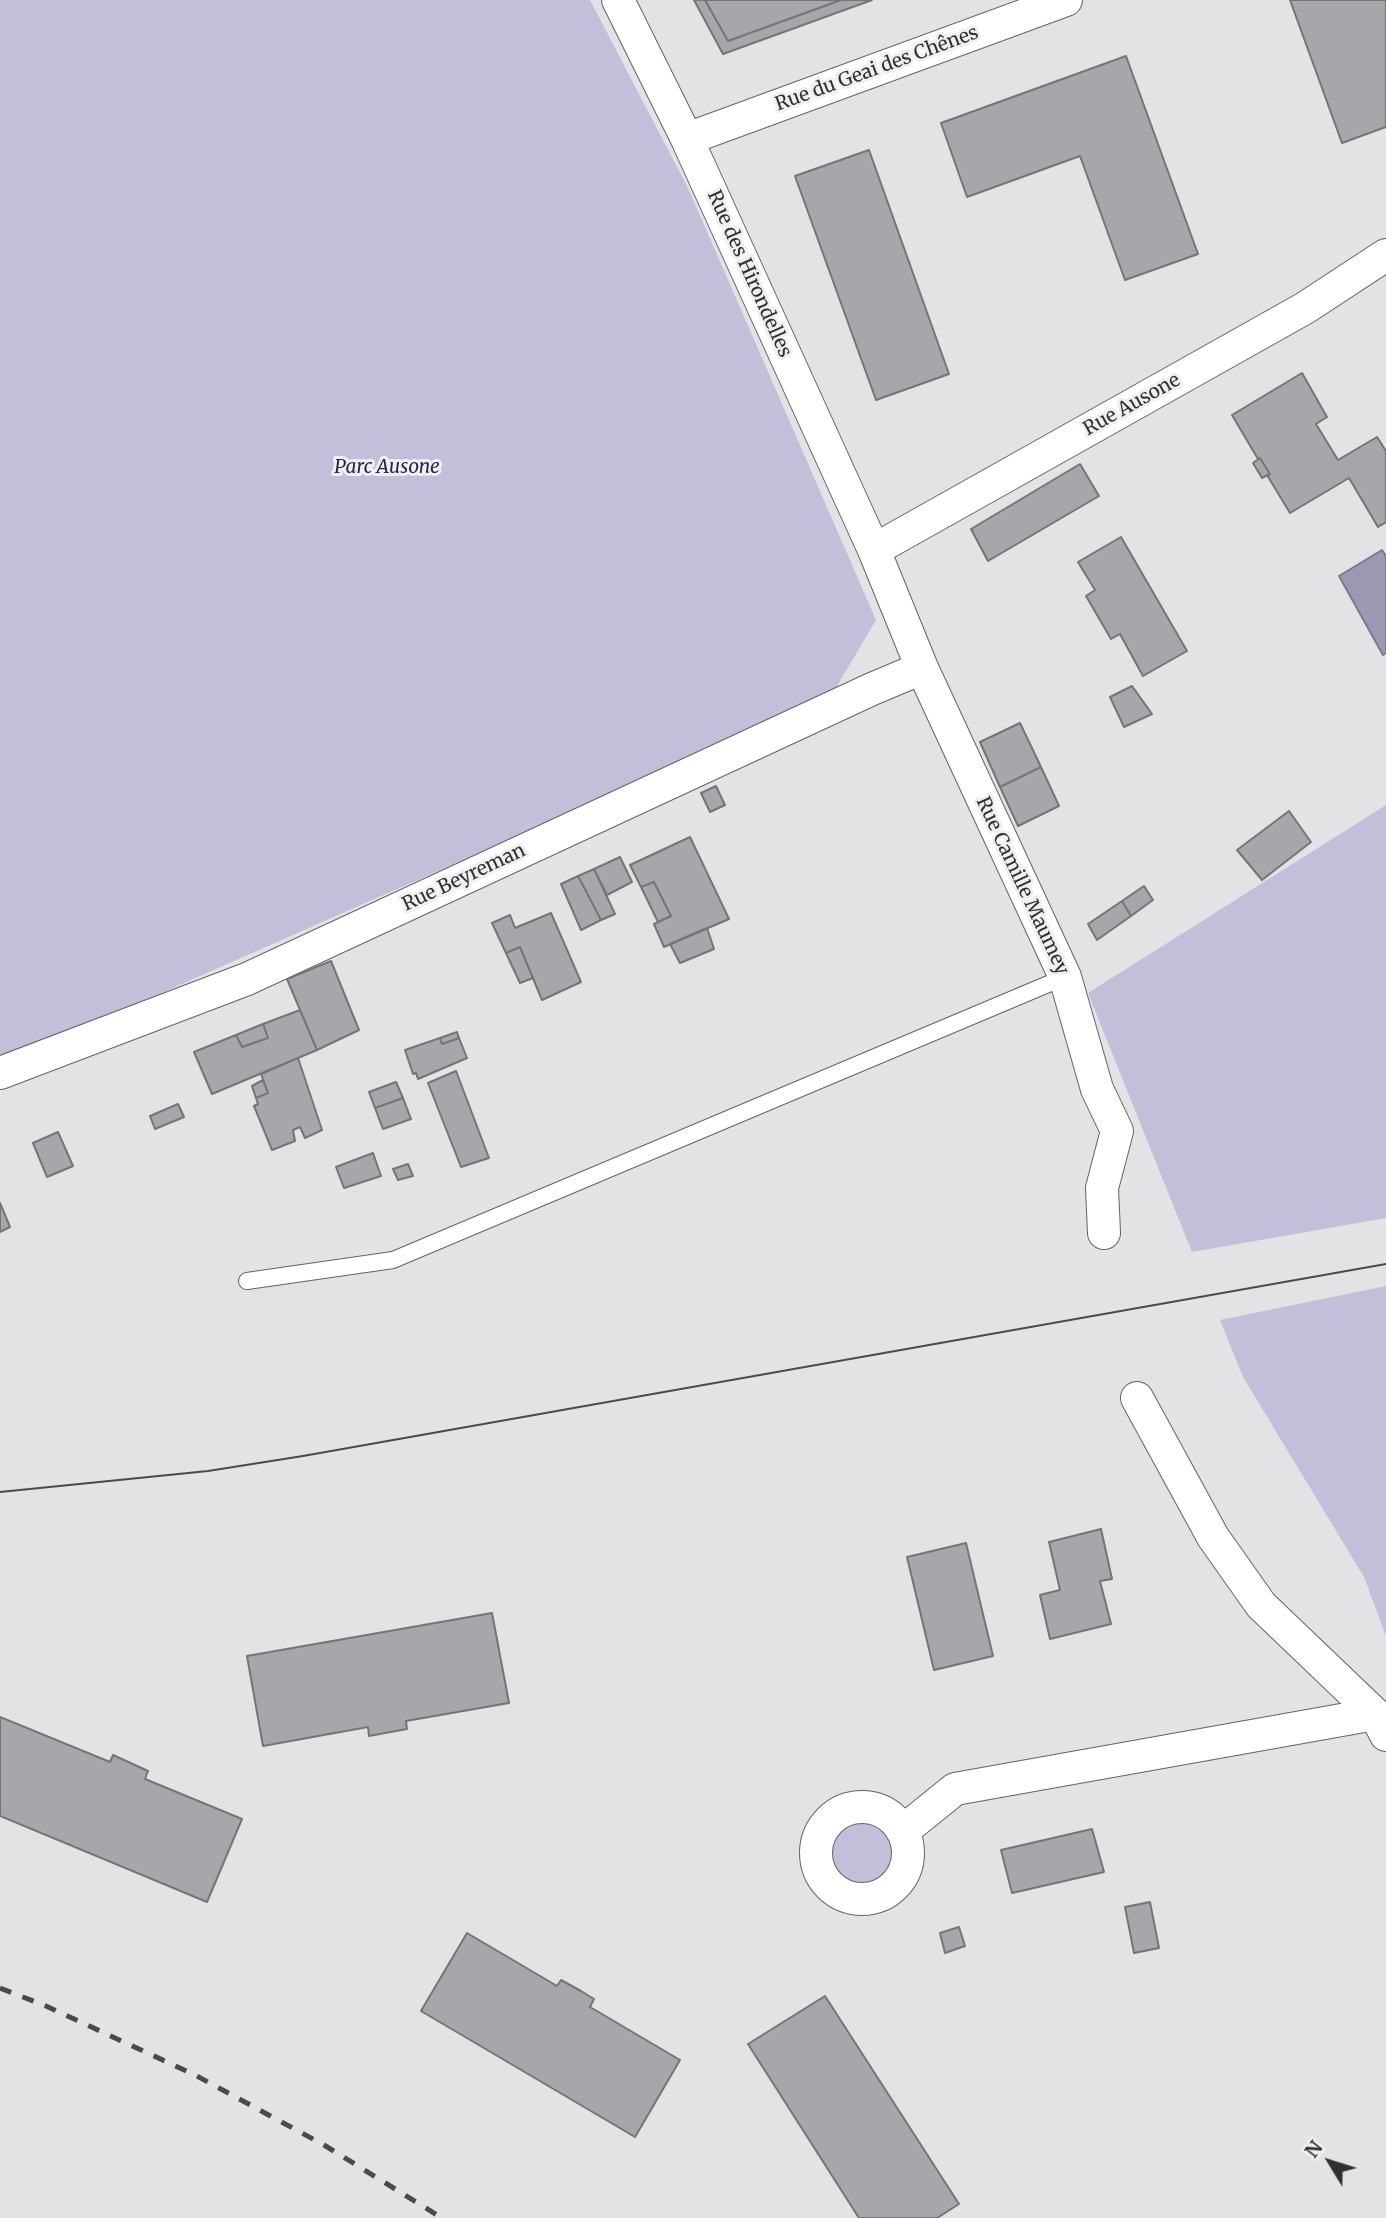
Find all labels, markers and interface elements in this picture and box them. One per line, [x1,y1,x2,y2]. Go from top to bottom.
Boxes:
street label: Rue du Geai des Chênes [772,22,982,116]
street label: Rue des Hirondelles [702,187,796,361]
street label: Rue Ausone [1080,369,1184,441]
park label: Parc Ausone [334,457,440,479]
street label: Rue Camille Maumey [971,793,1073,979]
street label: Rue Beyreman [399,840,529,916]
north arrow [1295,2127,1365,2197]
text: N [1299,2136,1328,2162]

